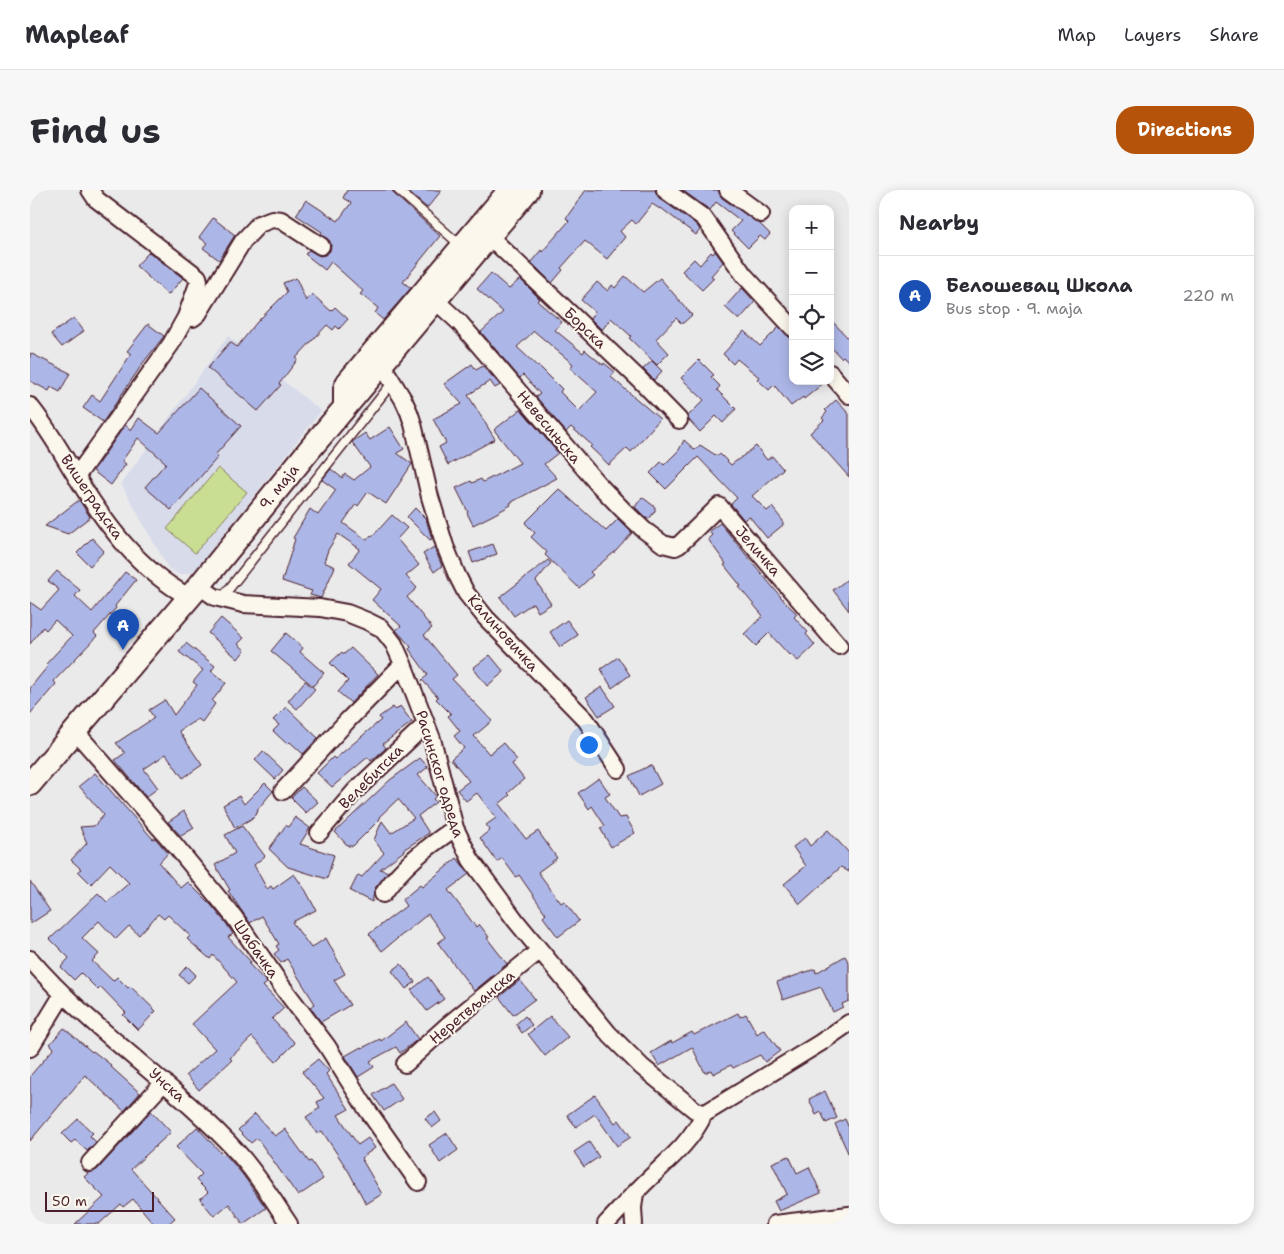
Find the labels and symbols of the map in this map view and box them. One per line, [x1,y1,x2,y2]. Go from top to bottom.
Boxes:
street label: Борска [559,303,611,354]
street label: Невесињска [512,386,586,468]
street label: Вишеградска [56,451,128,544]
street label: 9. маја [255,460,304,514]
street label: Јеличка [731,522,786,581]
street label: Калиновичка [463,590,543,676]
pin: A [107,609,139,650]
street label: Расинског одреда [411,708,469,841]
your location [576,732,602,758]
street label: Велебитска [334,740,408,814]
street label: Шабачка [229,916,284,983]
street label: Неретвљанска [425,965,519,1049]
street label: Унска [145,1063,190,1107]
scale bar [45,1189,154,1212]

